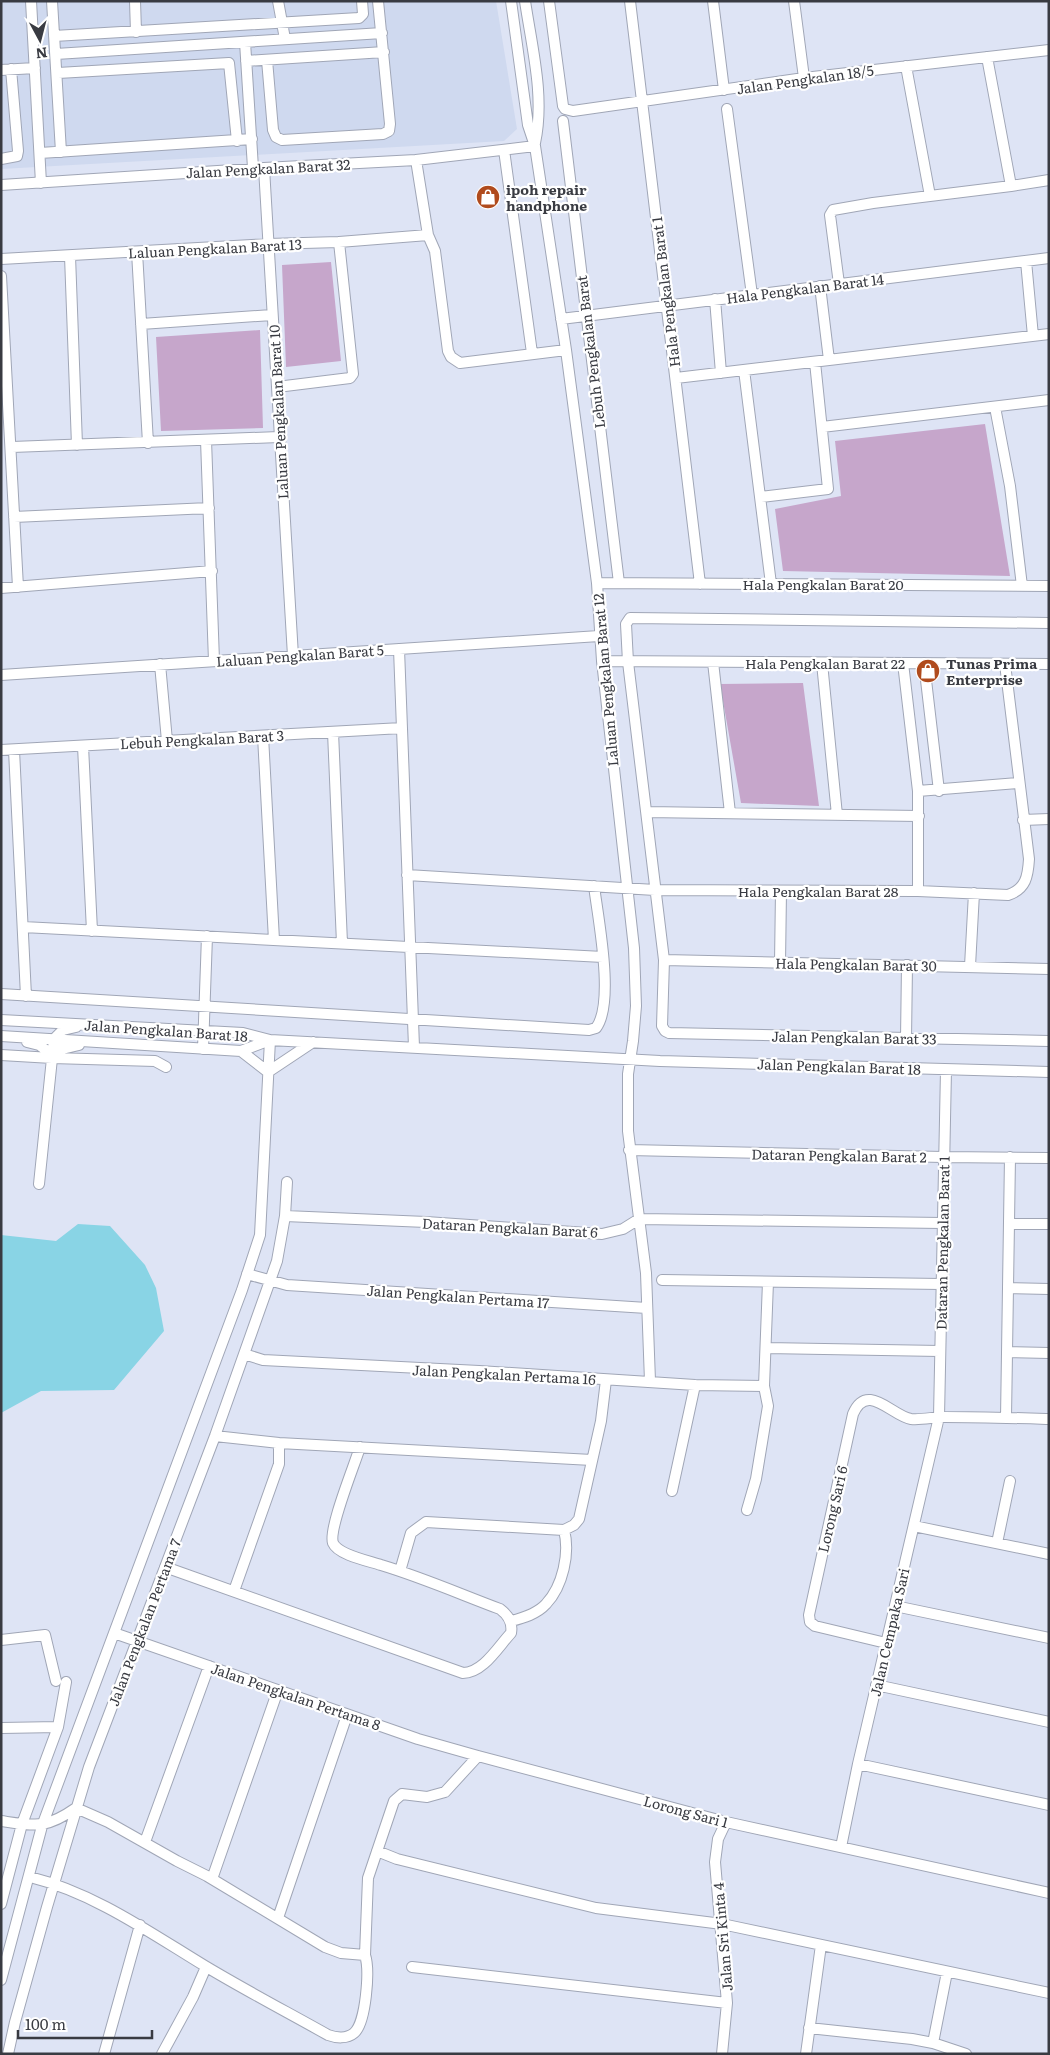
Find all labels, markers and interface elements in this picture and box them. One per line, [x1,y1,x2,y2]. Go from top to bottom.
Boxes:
north arrow [15,15,65,65]
text: N [34,43,49,65]
street label: Jalan Pengkalan 18/5 [735,59,875,99]
street label: Jalan Pengkalan Barat 32 [185,154,351,182]
place label: ipoh repair handphone [506,179,587,215]
shop icon: ipoh repair handphone [475,184,501,210]
street label: Hala Pengkalan Barat 1 [646,215,684,368]
street label: Laluan Pengkalan Barat 13 [128,233,302,263]
street label: Hala Pengkalan Barat 14 [725,268,885,308]
street label: Lebuh Pengkalan Barat [571,274,609,430]
street label: Laluan Pengkalan Barat 10 [263,324,293,500]
street label: Hala Pengkalan Barat 20 [742,574,904,594]
street label: Laluan Pengkalan Barat 12 [587,593,623,767]
street label: Laluan Pengkalan Barat 5 [216,639,384,671]
street label: Hala Pengkalan Barat 22 [745,653,905,673]
place label: Tunas Prima Enterprise [946,653,1038,689]
shop icon: Tunas Prima Enterprise [915,658,941,684]
street label: Lebuh Pengkalan Barat 3 [119,725,285,753]
street label: Hala Pengkalan Barat 28 [738,881,899,901]
street label: Hala Pengkalan Barat 30 [775,953,937,975]
street label: Jalan Pengkalan Barat 18 [84,1014,249,1046]
street label: Jalan Pengkalan Barat 33 [771,1026,937,1048]
street label: Jalan Pengkalan Barat 18 [757,1053,922,1079]
street label: Dataran Pengkalan Barat 2 [751,1143,927,1167]
street label: Dataran Pengkalan Barat 1 [930,1155,954,1330]
street label: Dataran Pengkalan Barat 6 [422,1212,599,1242]
street label: Jalan Pengkalan Pertama 17 [366,1280,550,1312]
street label: Jalan Pengkalan Pertama 16 [412,1359,597,1389]
street label: Lorong Sari 6 [812,1463,852,1554]
street label: Jalan Pengkalan Pertama 7 [103,1535,185,1709]
street label: Jalan Cempaka Sari [864,1565,914,1698]
street label: Jalan Pengkalan Pertama 8 [208,1658,384,1735]
street label: Lorong Sari 1 [641,1790,731,1832]
street label: Jalan Sri Kinta 4 [707,1882,737,1992]
scale bar [18,2008,151,2040]
text: 100 m [25,2012,66,2035]

